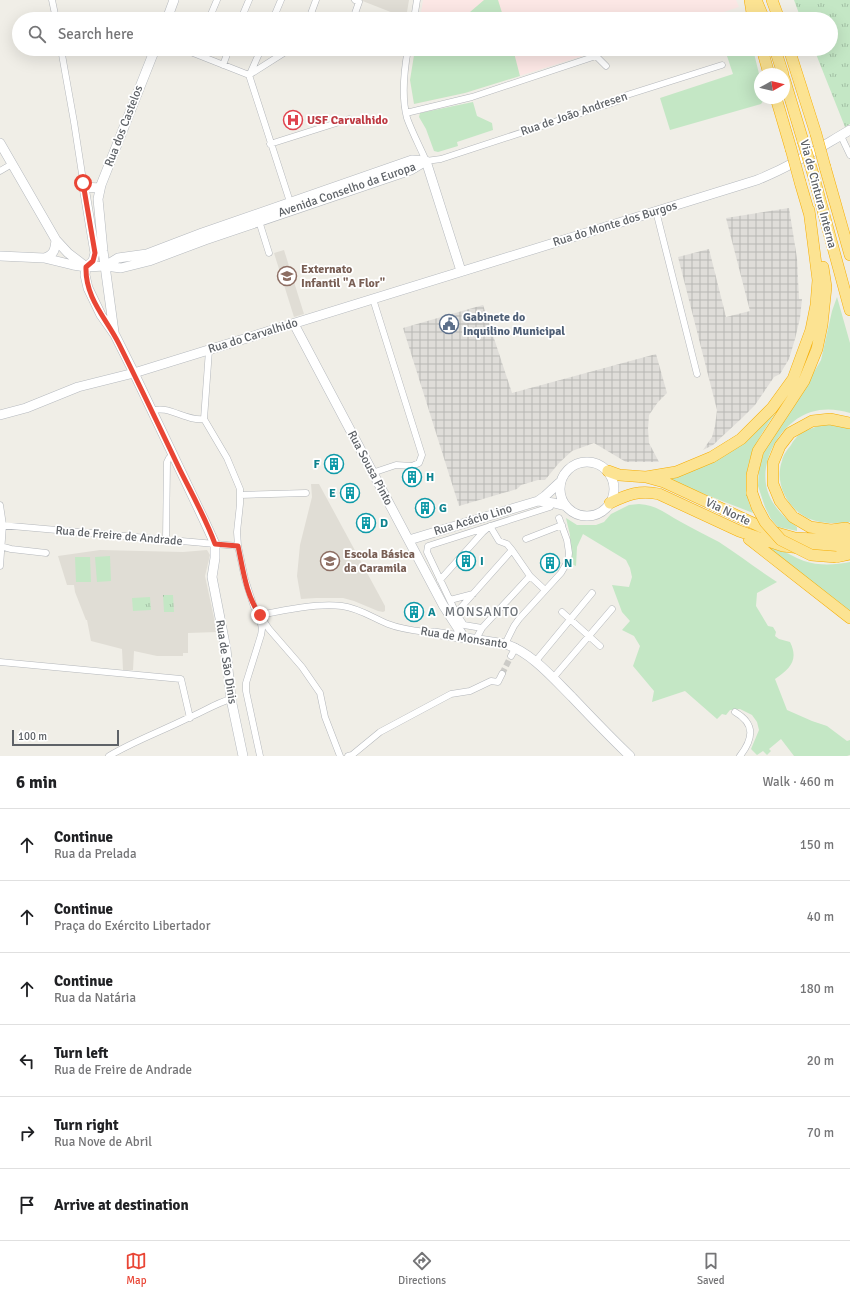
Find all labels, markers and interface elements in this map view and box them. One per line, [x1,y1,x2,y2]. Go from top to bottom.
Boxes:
search box [12,12,838,56]
icon: search [26,23,48,45]
text: Search here [58,25,134,43]
north arrow [754,68,790,104]
street label: Rua dos Castelos [102,83,146,169]
street label: Rua de João Andresen [519,89,629,139]
hospital icon: USF Carvalhido [282,109,304,131]
place label: USF Carvalhido [307,113,388,128]
street label: Via de Cintura Interna [796,138,840,250]
street label: Avenida Conselho da Europa [276,159,418,221]
route start [74,174,92,192]
street label: Rua do Monte dos Burgos [551,198,679,250]
place label: Externato Infantil "A Flor" [301,262,385,291]
school or university icon: Externato Infantil "A Flor" [276,265,298,287]
place label: Gabinete do Inquilino Municipal [463,310,565,339]
public building icon: Gabinete do Inquilino Municipal [438,313,460,335]
street label: Rua do Carvalhido [206,315,300,357]
street label: Rua Sousa Pinto [344,428,396,508]
building icon: F [323,453,345,475]
place label: F [314,457,321,472]
building icon: H [401,466,423,488]
place label: H [426,470,434,485]
building icon: E [339,482,361,504]
place label: E [329,486,336,501]
street label: Via Norte [703,495,753,529]
building icon: G [414,497,436,519]
street label: Rua Acácio Lino [432,501,514,539]
place label: G [439,501,447,516]
building icon: D [355,512,377,534]
place label: D [380,516,388,531]
street label: Rua de Freire de Andrade [55,523,183,549]
place label: Escola Básica da Caramila [344,547,415,576]
school or university icon: Escola Básica da Caramila [319,550,341,572]
building icon: I [455,550,477,572]
building icon: N [539,552,561,574]
place label: I [480,554,484,569]
place label: N [564,556,572,571]
building icon: A [403,601,425,623]
district label: MONSANTO [445,604,519,620]
place label: A [428,605,436,620]
route end [251,606,269,624]
street label: Rua de São Dinis [212,619,240,705]
street label: Rua de Monsanto [419,624,509,652]
scale bar [12,728,119,747]
text: 100 m [18,730,47,743]
text: 6 min [16,772,57,793]
text: Walk · 460 m [763,774,834,790]
text: Continue [54,828,113,846]
icon: ahead [16,834,38,856]
text: 150 m [800,837,834,853]
text: Rua da Prelada [54,846,137,862]
text: Continue [54,900,113,918]
icon: ahead [16,906,38,928]
text: 40 m [807,909,834,925]
text: Praça do Exército Libertador [54,918,210,934]
text: Continue [54,972,113,990]
icon: ahead [16,978,38,1000]
text: 180 m [800,981,834,997]
text: Rua da Natária [54,990,136,1006]
text: Turn left [54,1044,108,1062]
icon: left [16,1050,38,1072]
text: 20 m [807,1053,834,1069]
text: Rua de Freire de Andrade [54,1062,192,1078]
text: Turn right [54,1116,119,1134]
icon: right [16,1122,38,1144]
text: 70 m [807,1125,834,1141]
text: Rua Nove de Abril [54,1134,152,1150]
icon: arrive [16,1194,38,1216]
text: Arrive at destination [54,1196,189,1214]
tab: Map [125,1250,147,1287]
tab: Directions [398,1250,446,1287]
tab: Saved [697,1250,725,1287]

